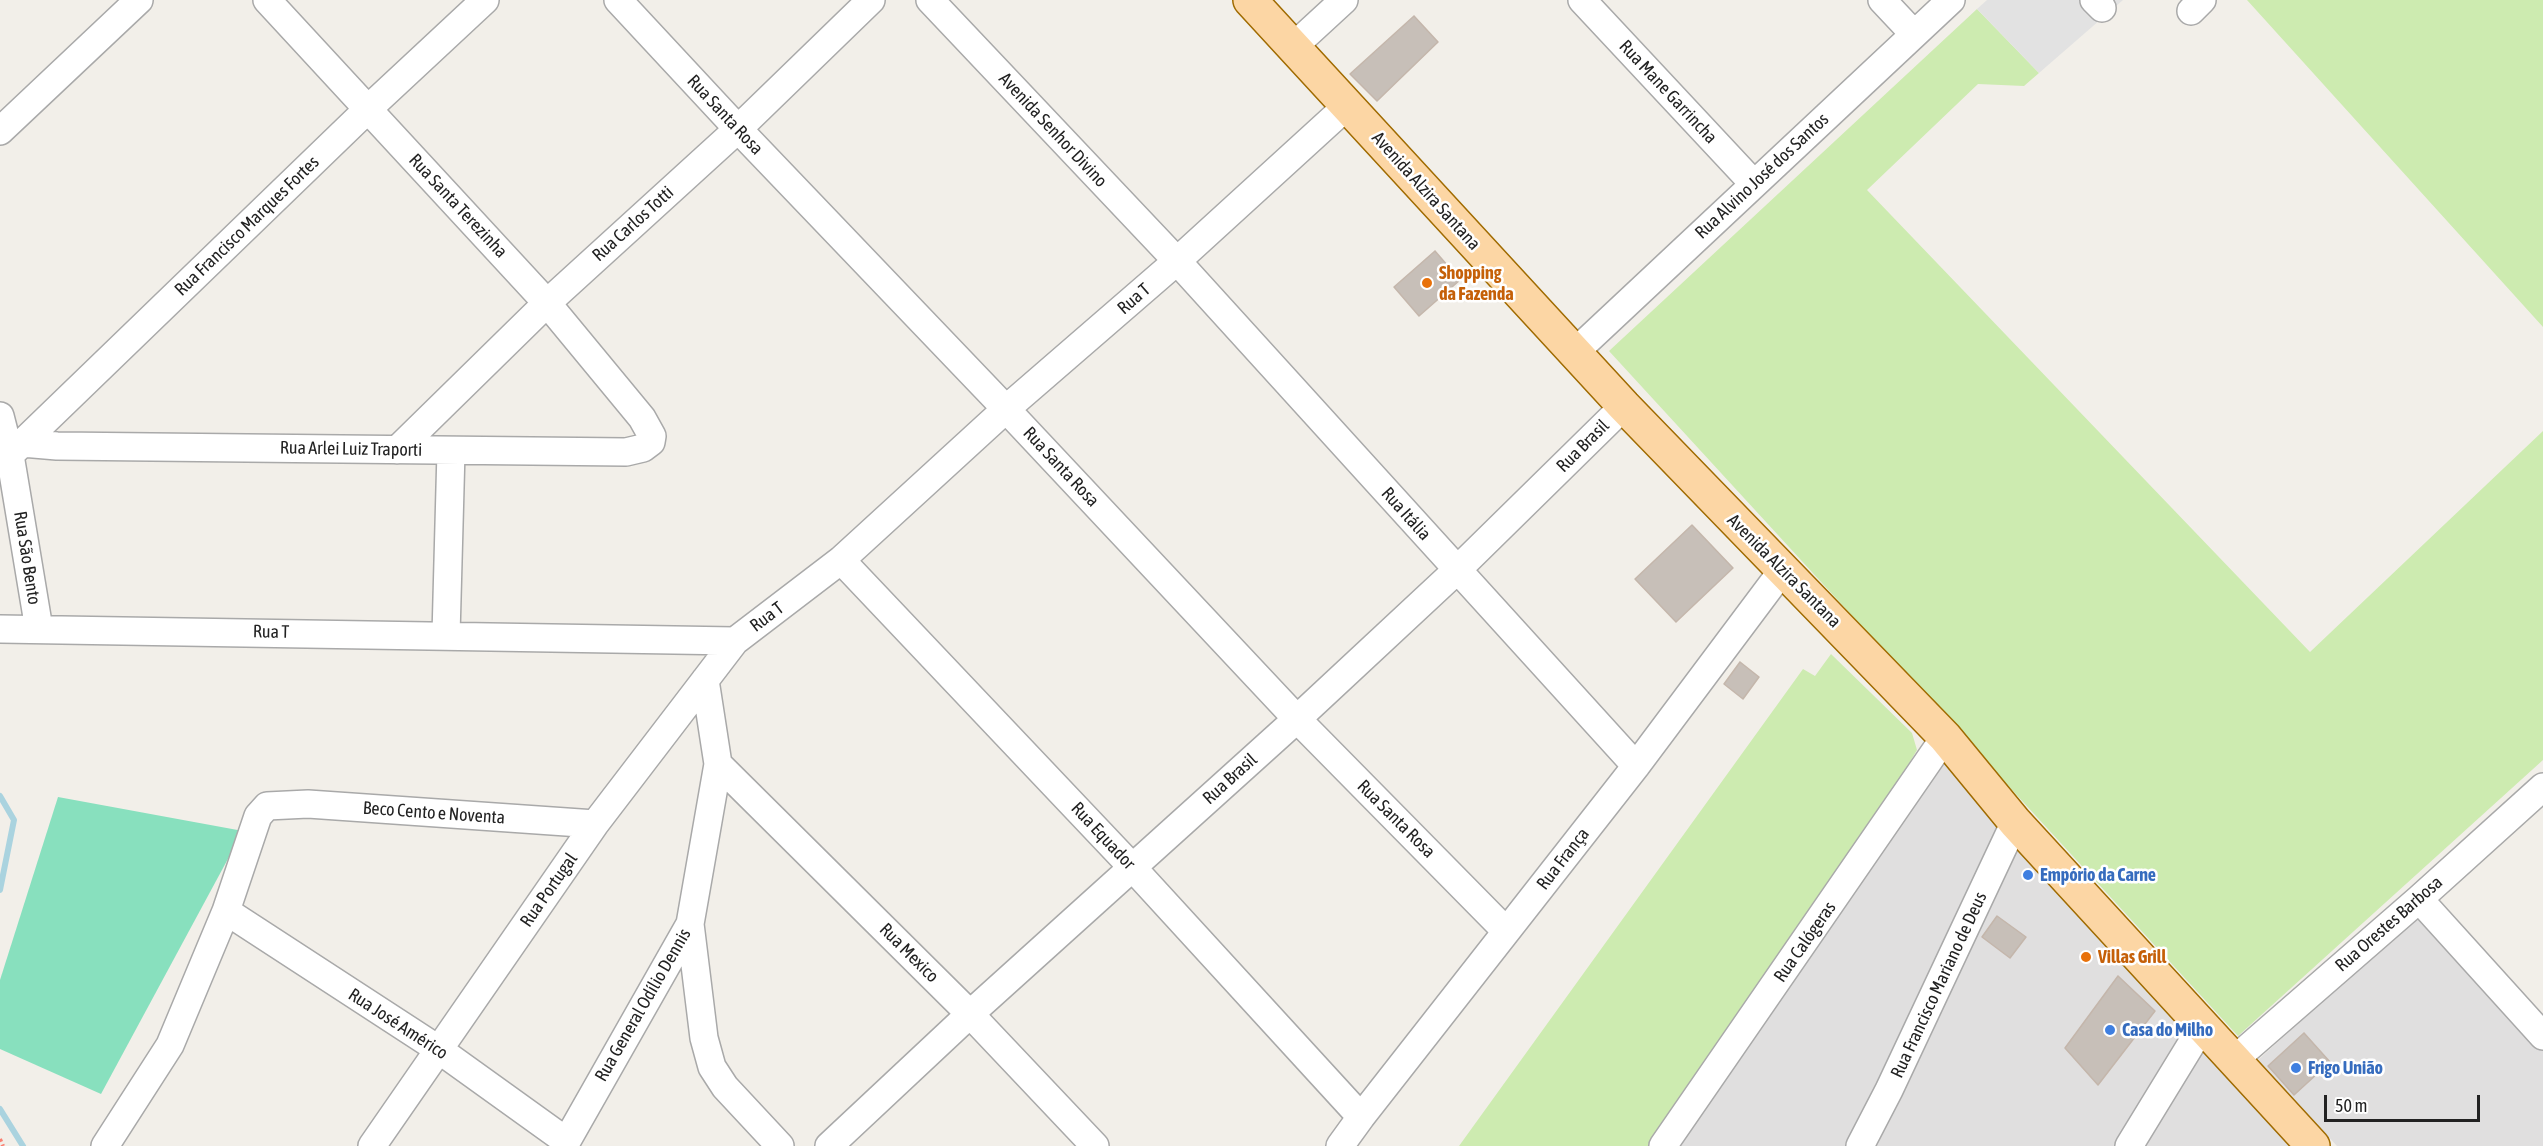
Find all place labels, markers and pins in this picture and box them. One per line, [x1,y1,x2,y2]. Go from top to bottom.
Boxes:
place label: Shopping da Fazenda [1439,262,1514,304]
marker: Shopping da Fazenda [1420,276,1434,290]
place label: Empório da Carne [2040,864,2156,886]
marker: Empório da Carne [2021,868,2035,882]
place label: Villas Grill [2098,946,2166,968]
marker: Villas Grill [2079,950,2093,964]
place label: Casa do Milho [2122,1019,2213,1041]
marker: Casa do Milho [2103,1023,2117,1037]
place label: Frigo União [2308,1057,2383,1079]
marker: Frigo União [2289,1061,2303,1075]

